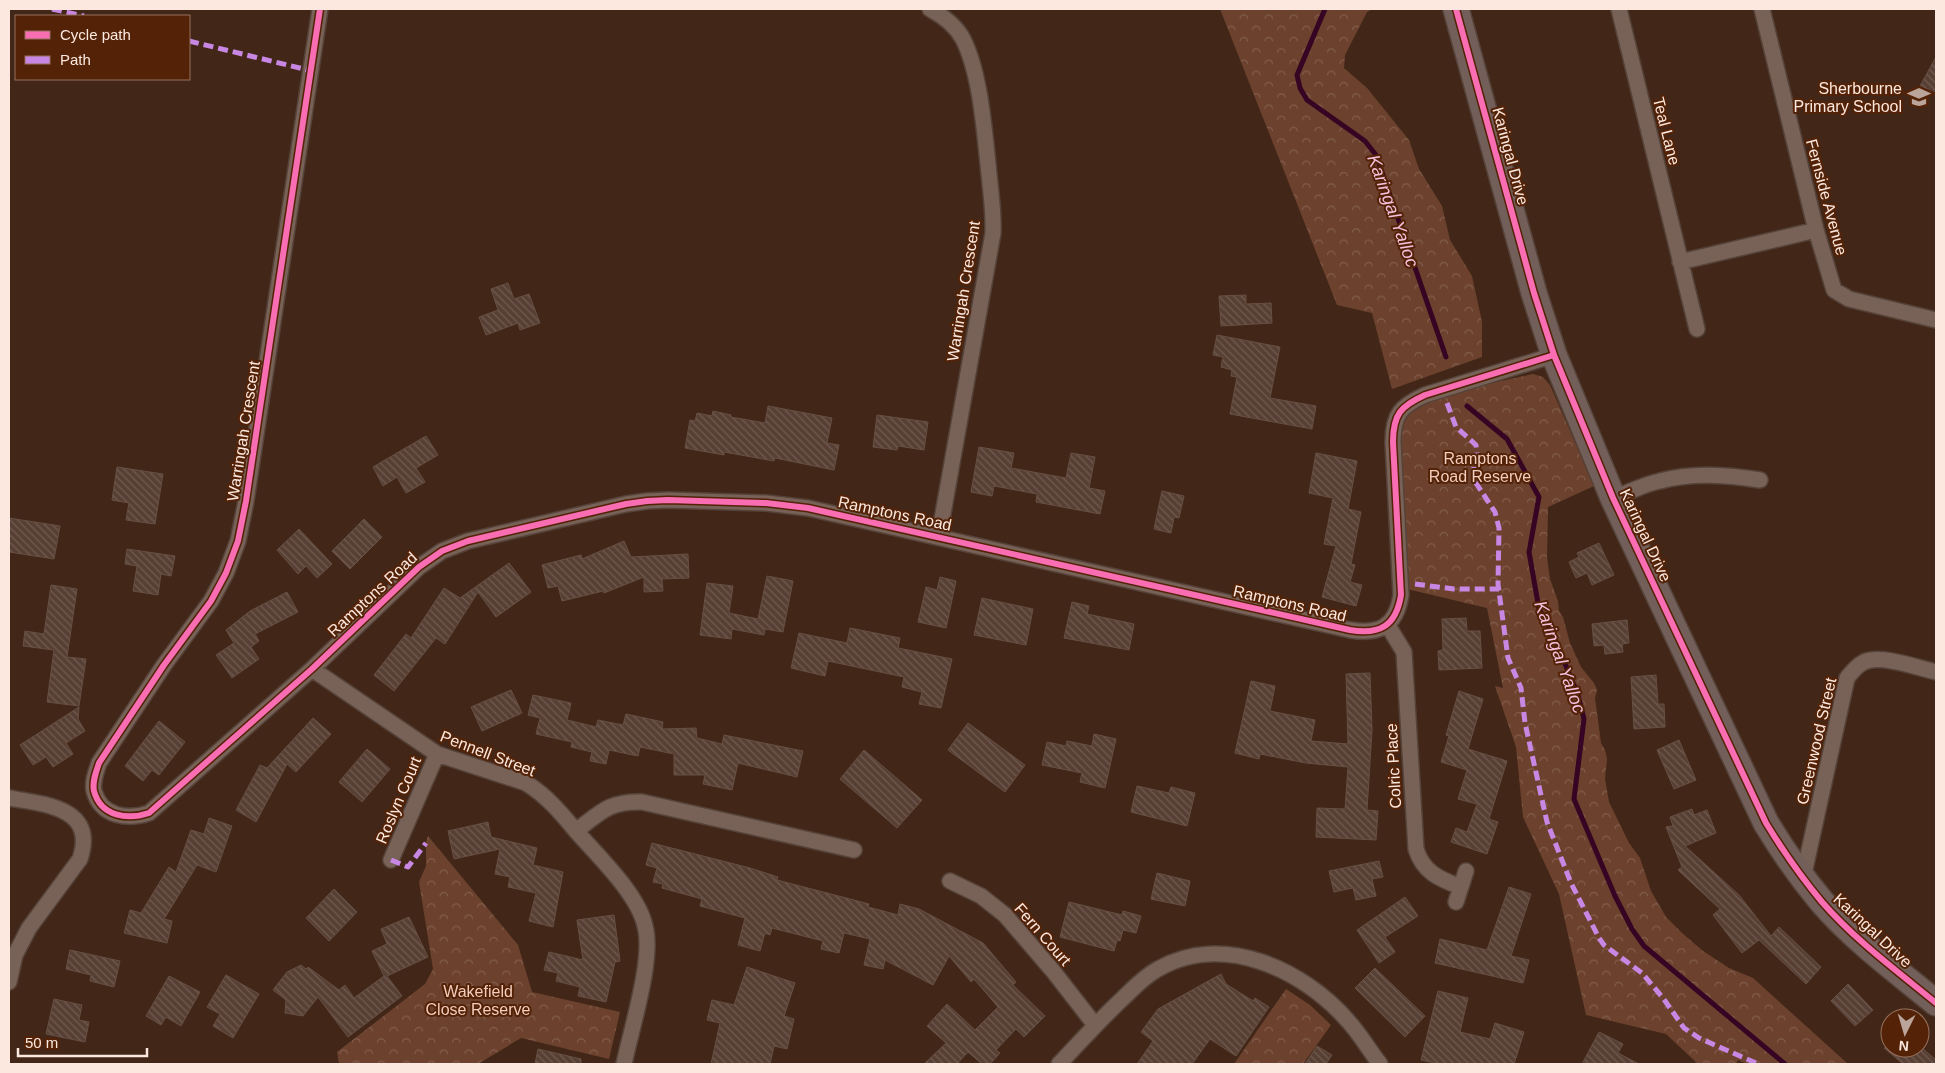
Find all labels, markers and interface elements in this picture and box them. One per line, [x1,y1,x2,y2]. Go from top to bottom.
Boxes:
legend [15,15,190,80]
text: Cycle path [60,26,131,43]
text: Path [60,51,91,68]
place label: Sherbourne Primary School [1794,80,1902,115]
school or university icon: Sherbourne Primary School [1906,84,1932,110]
street label: Teal Lane [1650,95,1683,167]
street label: Karingal Drive [1489,105,1532,207]
street label: Fernside Avenue [1803,137,1850,257]
water label: Karingal Yalloc [1363,152,1423,270]
street label: Warringah Crescent [944,219,983,362]
street label: Warringah Crescent [224,359,263,502]
park label: Ramptons Road Reserve [1429,450,1531,485]
street label: Karingal Drive [1617,486,1675,584]
street label: Ramptons Road [837,493,953,534]
street label: Ramptons Road [324,549,420,640]
street label: Ramptons Road [1232,582,1348,625]
water label: Karingal Yalloc [1530,598,1590,716]
street label: Greenwood Street [1794,675,1839,806]
street label: Colric Place [1383,723,1404,809]
street label: Pennell Street [438,728,538,780]
street label: Roslyn Court [373,754,425,846]
street label: Karingal Drive [1830,890,1915,971]
street label: Fern Court [1011,900,1074,969]
park label: Wakefield Close Reserve [426,983,531,1018]
north arrow [1880,1008,1930,1058]
scale bar [18,1026,146,1058]
text: 50 m [25,1034,58,1051]
text: N [1898,1038,1910,1054]

